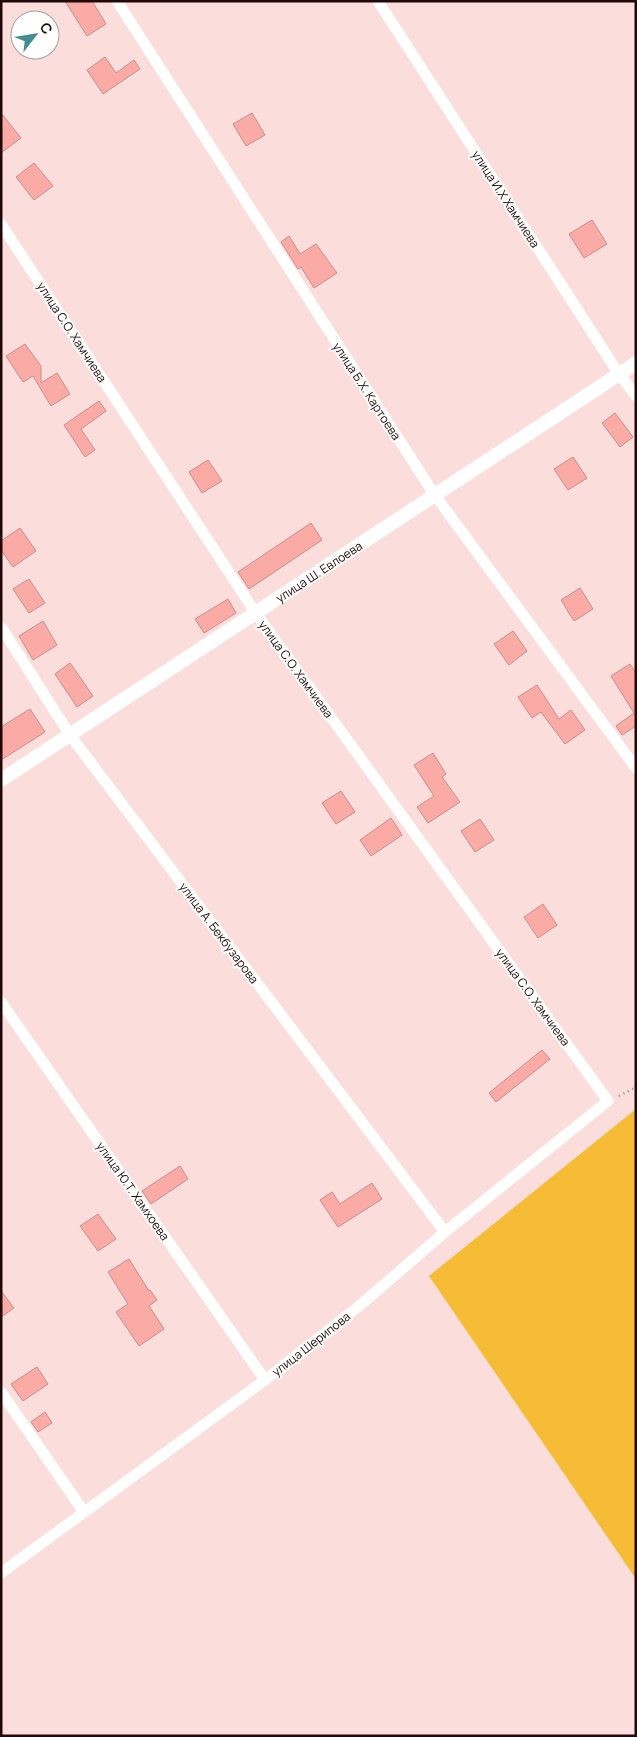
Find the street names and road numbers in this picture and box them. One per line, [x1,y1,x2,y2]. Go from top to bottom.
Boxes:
street label: улица И.Х Хамчиева [468,147,544,251]
street label: улица С.О. Хамчиева [33,278,111,386]
street label: улица Б.Х. Картоева [329,339,405,443]
street label: улица Ш. Евлоева [272,537,365,606]
street label: улица С.О. Хамчиева [255,617,337,721]
street label: улица А. Бекбузарова [175,879,263,987]
street label: улица С.О. Хамчиева [492,945,574,1049]
street label: улица Ю.Т. Хамхоева [93,1138,173,1244]
street label: улица Шерипова [268,1308,354,1380]

